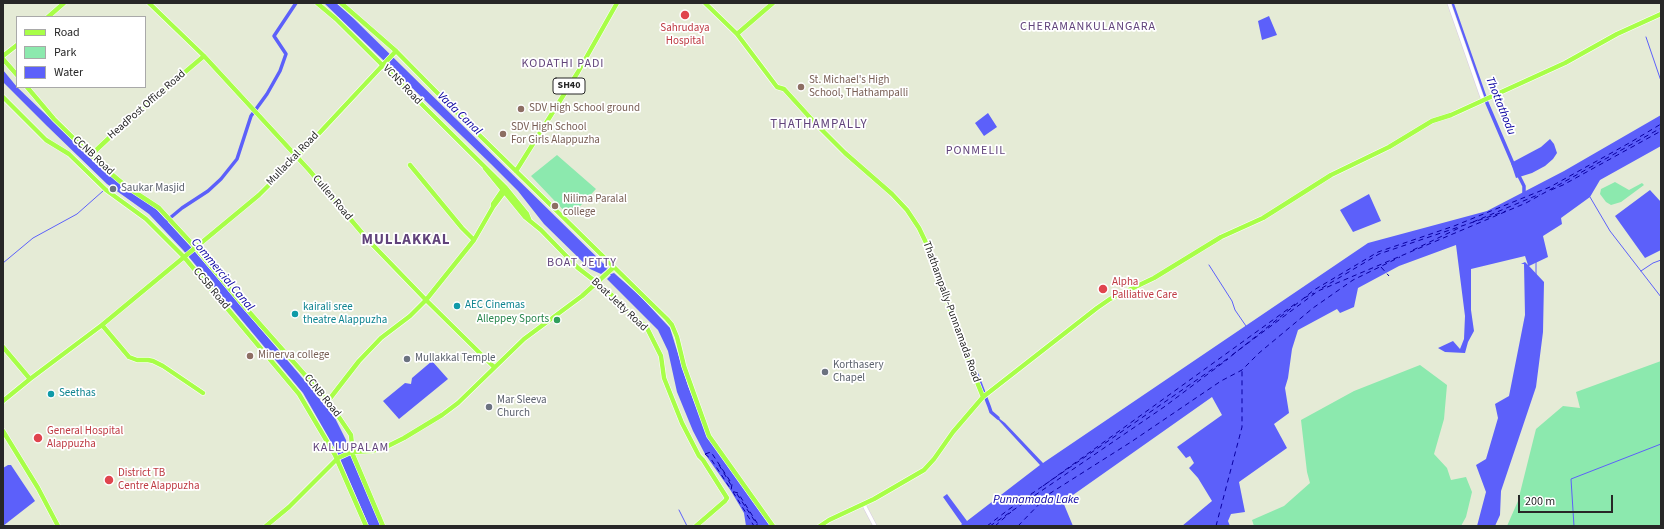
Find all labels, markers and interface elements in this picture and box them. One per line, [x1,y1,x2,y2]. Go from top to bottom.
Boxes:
marker: Sahrudaya Hospital [679,9,691,21]
legend [16,16,146,88]
district label: CHERAMANKULANGARA [1020,20,1156,34]
place label: Sahrudaya Hospital [660,22,710,48]
text: Road [54,24,80,41]
text: Park [54,44,76,61]
district label: KODATHI PADI [522,57,604,71]
street label: VCNS Road [380,62,424,108]
text: Water [54,64,83,81]
street label: HeadPost Office Road [105,68,189,142]
place label: St. Michael's High School, THathampalli [809,74,908,100]
water label: Thottathodu [1482,75,1518,137]
road number: SH40 [553,78,585,94]
marker: St. Michael's High School, THathampalli [796,82,806,92]
water label: Vada Canal [434,89,484,139]
place label: SDV High School ground [529,102,640,116]
marker: SDV High School ground [516,104,526,114]
district label: THATHAMPALLY [770,117,868,133]
place label: SDV High School For Girls Alappuzha [511,121,600,147]
street label: Mullackal Road [264,129,322,189]
marker: SDV High School For Girls Alappuzha [498,129,508,139]
street label: CCNB Road [70,134,116,178]
district label: PONMELIL [946,144,1006,158]
street label: Cullen Road [309,173,355,223]
place label: Saukar Masjid [121,182,185,196]
marker: Saukar Masjid [108,184,118,194]
place label: Nilima Paralal college [563,193,627,219]
marker: Nilima Paralal college [550,201,560,211]
district label: MULLAKKAL [361,232,451,250]
water label: Commercial Canal [187,236,257,314]
street label: Thathampally-Punnamada Road [919,240,983,384]
district label: BOAT JETTY [547,256,617,270]
street label: CCSB Road [190,266,232,312]
street label: Boat Jetty Road [588,275,650,335]
place label: Alpha Palliative Care [1112,276,1177,302]
marker: Alpha Palliative Care [1097,283,1109,295]
place label: AEC Cinemas [465,299,525,313]
place label: kairali sree theatre Alappuzha [303,301,387,327]
marker: AEC Cinemas [452,301,462,311]
marker: kairali sree theatre Alappuzha [290,309,300,319]
place label: Alleppey Sports [477,313,549,327]
marker: Alleppey Sports [552,315,562,325]
place label: Minerva college [258,349,329,363]
marker: Minerva college [245,351,255,361]
place label: Mullakkal Temple [415,352,496,366]
marker: Mullakkal Temple [402,354,412,364]
place label: Korthasery Chapel [833,359,884,385]
marker: Korthasery Chapel [820,367,830,377]
street label: CCNB Road [301,372,343,420]
place label: Seethas [59,387,96,401]
marker: Seethas [46,389,56,399]
place label: Mar Sleeva Church [497,394,547,420]
marker: Mar Sleeva Church [484,402,494,412]
place label: General Hospital Alappuzha [47,425,123,451]
marker: General Hospital Alappuzha [32,432,44,444]
district label: KALLUPALAM [313,441,389,455]
place label: District TB Centre Alappuzha [118,467,200,493]
marker: District TB Centre Alappuzha [103,474,115,486]
scale bar [1520,487,1615,513]
water label: Punnamada Lake [993,493,1079,507]
text: 200 m [1525,493,1555,510]

